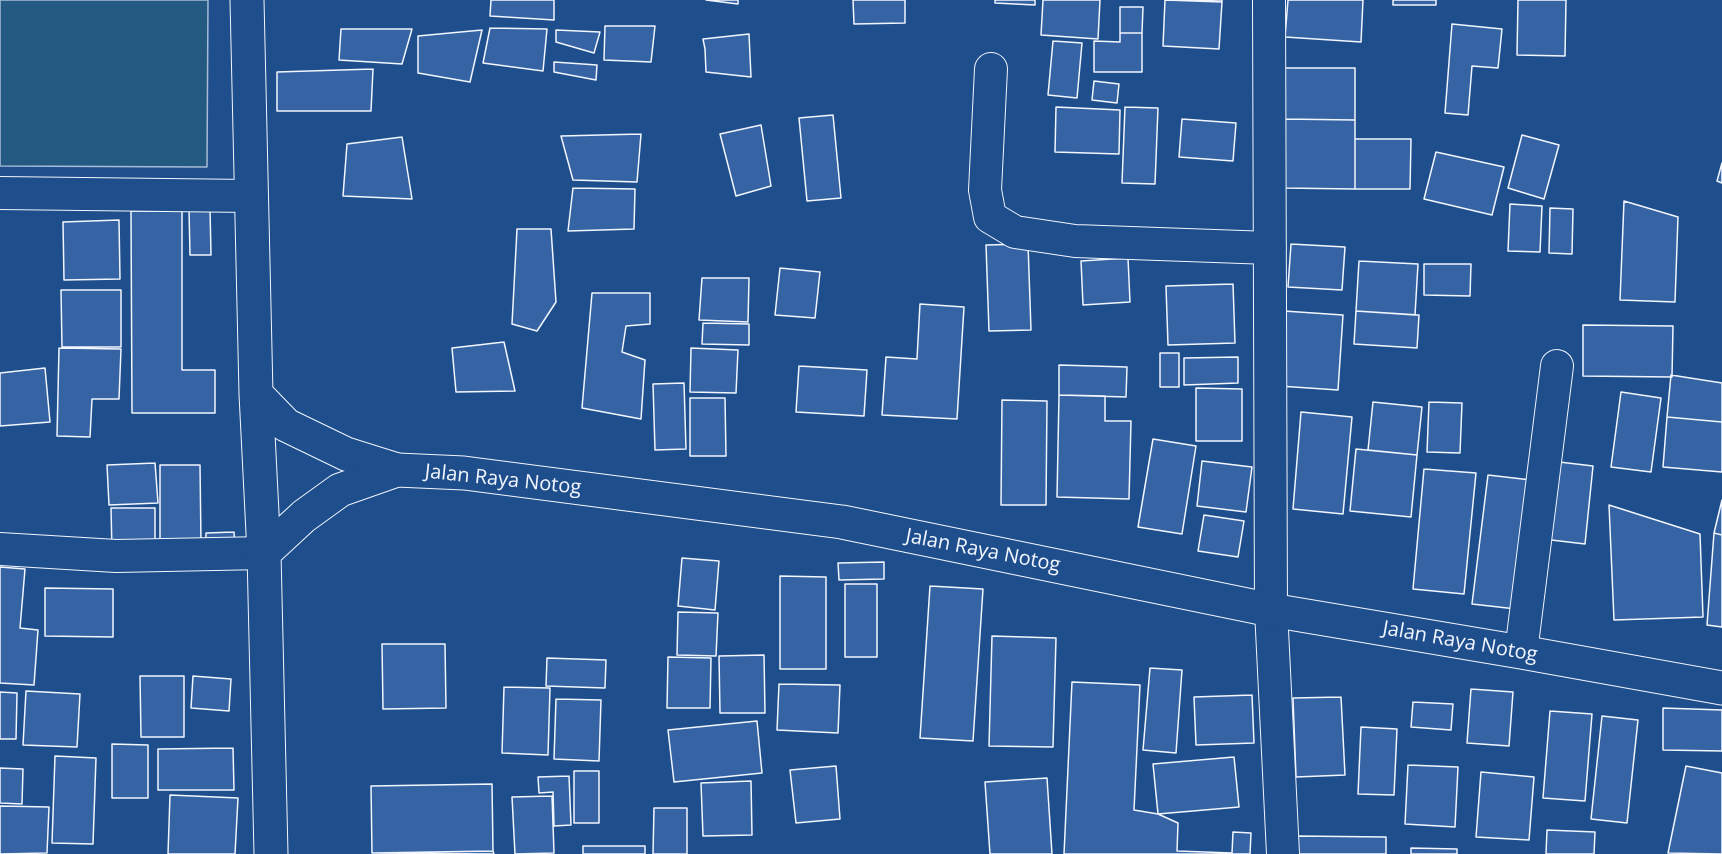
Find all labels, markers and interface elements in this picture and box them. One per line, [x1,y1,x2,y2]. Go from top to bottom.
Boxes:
street label: Jalan Raya Notog [424,460,582,500]
street label: Jalan Raya Notog [904,524,1062,578]
street label: Jalan Raya Notog [1381,617,1539,667]

